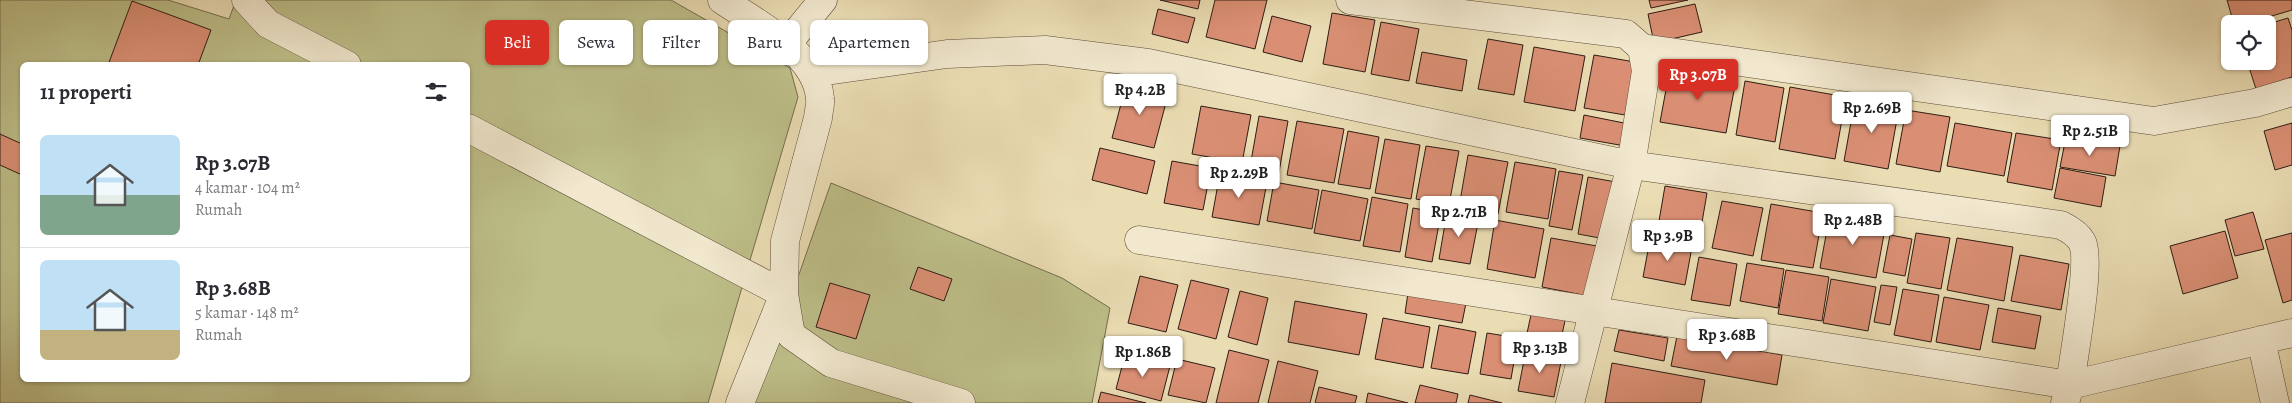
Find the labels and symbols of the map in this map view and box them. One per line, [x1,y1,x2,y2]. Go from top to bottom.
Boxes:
pin: Rp 3.07B [1646,58,1750,101]
pin: Rp 4.2B [1094,74,1186,116]
pin: Rp 2.69B [1820,92,1924,134]
pin: Rp 2.51B [2038,114,2142,157]
pin: Rp 2.29B [1187,156,1291,199]
pin: Rp 2.71B [1407,196,1511,238]
pin: Rp 2.48B [1801,204,1905,246]
pin: Rp 3.9B [1622,220,1714,262]
pin: Rp 3.68B [1675,318,1779,361]
pin: Rp 3.13B [1488,332,1592,374]
pin: Rp 1.86B [1091,336,1195,378]

